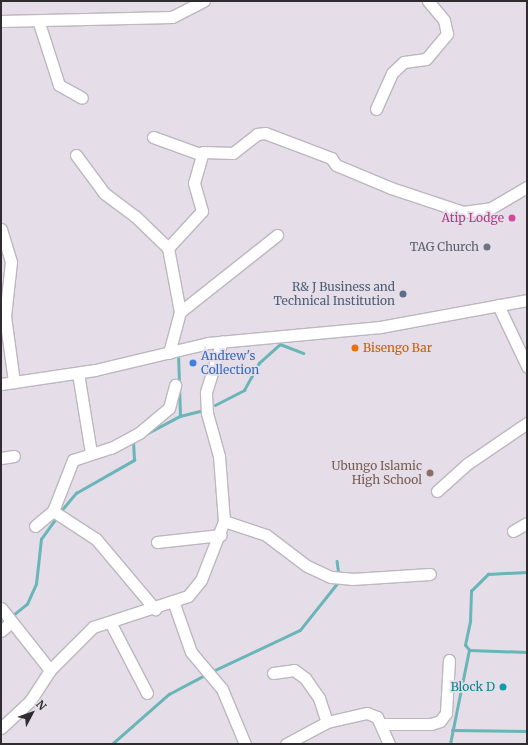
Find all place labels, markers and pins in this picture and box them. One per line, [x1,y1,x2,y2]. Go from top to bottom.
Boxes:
place label: Atip Lodge [442,211,504,225]
marker: Atip Lodge [507,213,517,223]
place label: TAG Church [410,240,479,254]
marker: TAG Church [482,242,492,252]
place label: R& J Business and Technical Institution [274,280,395,308]
marker: R& J Business and Technical Institution [398,289,408,299]
place label: Bisengo Bar [363,341,432,355]
marker: Bisengo Bar [350,343,360,353]
place label: Andrew's Collection [201,349,259,377]
marker: Andrew's Collection [188,358,198,368]
place label: Ubungo Islamic High School [332,459,422,487]
marker: Ubungo Islamic High School [425,468,435,478]
place label: Block D [451,680,495,694]
marker: Block D [498,682,508,692]

